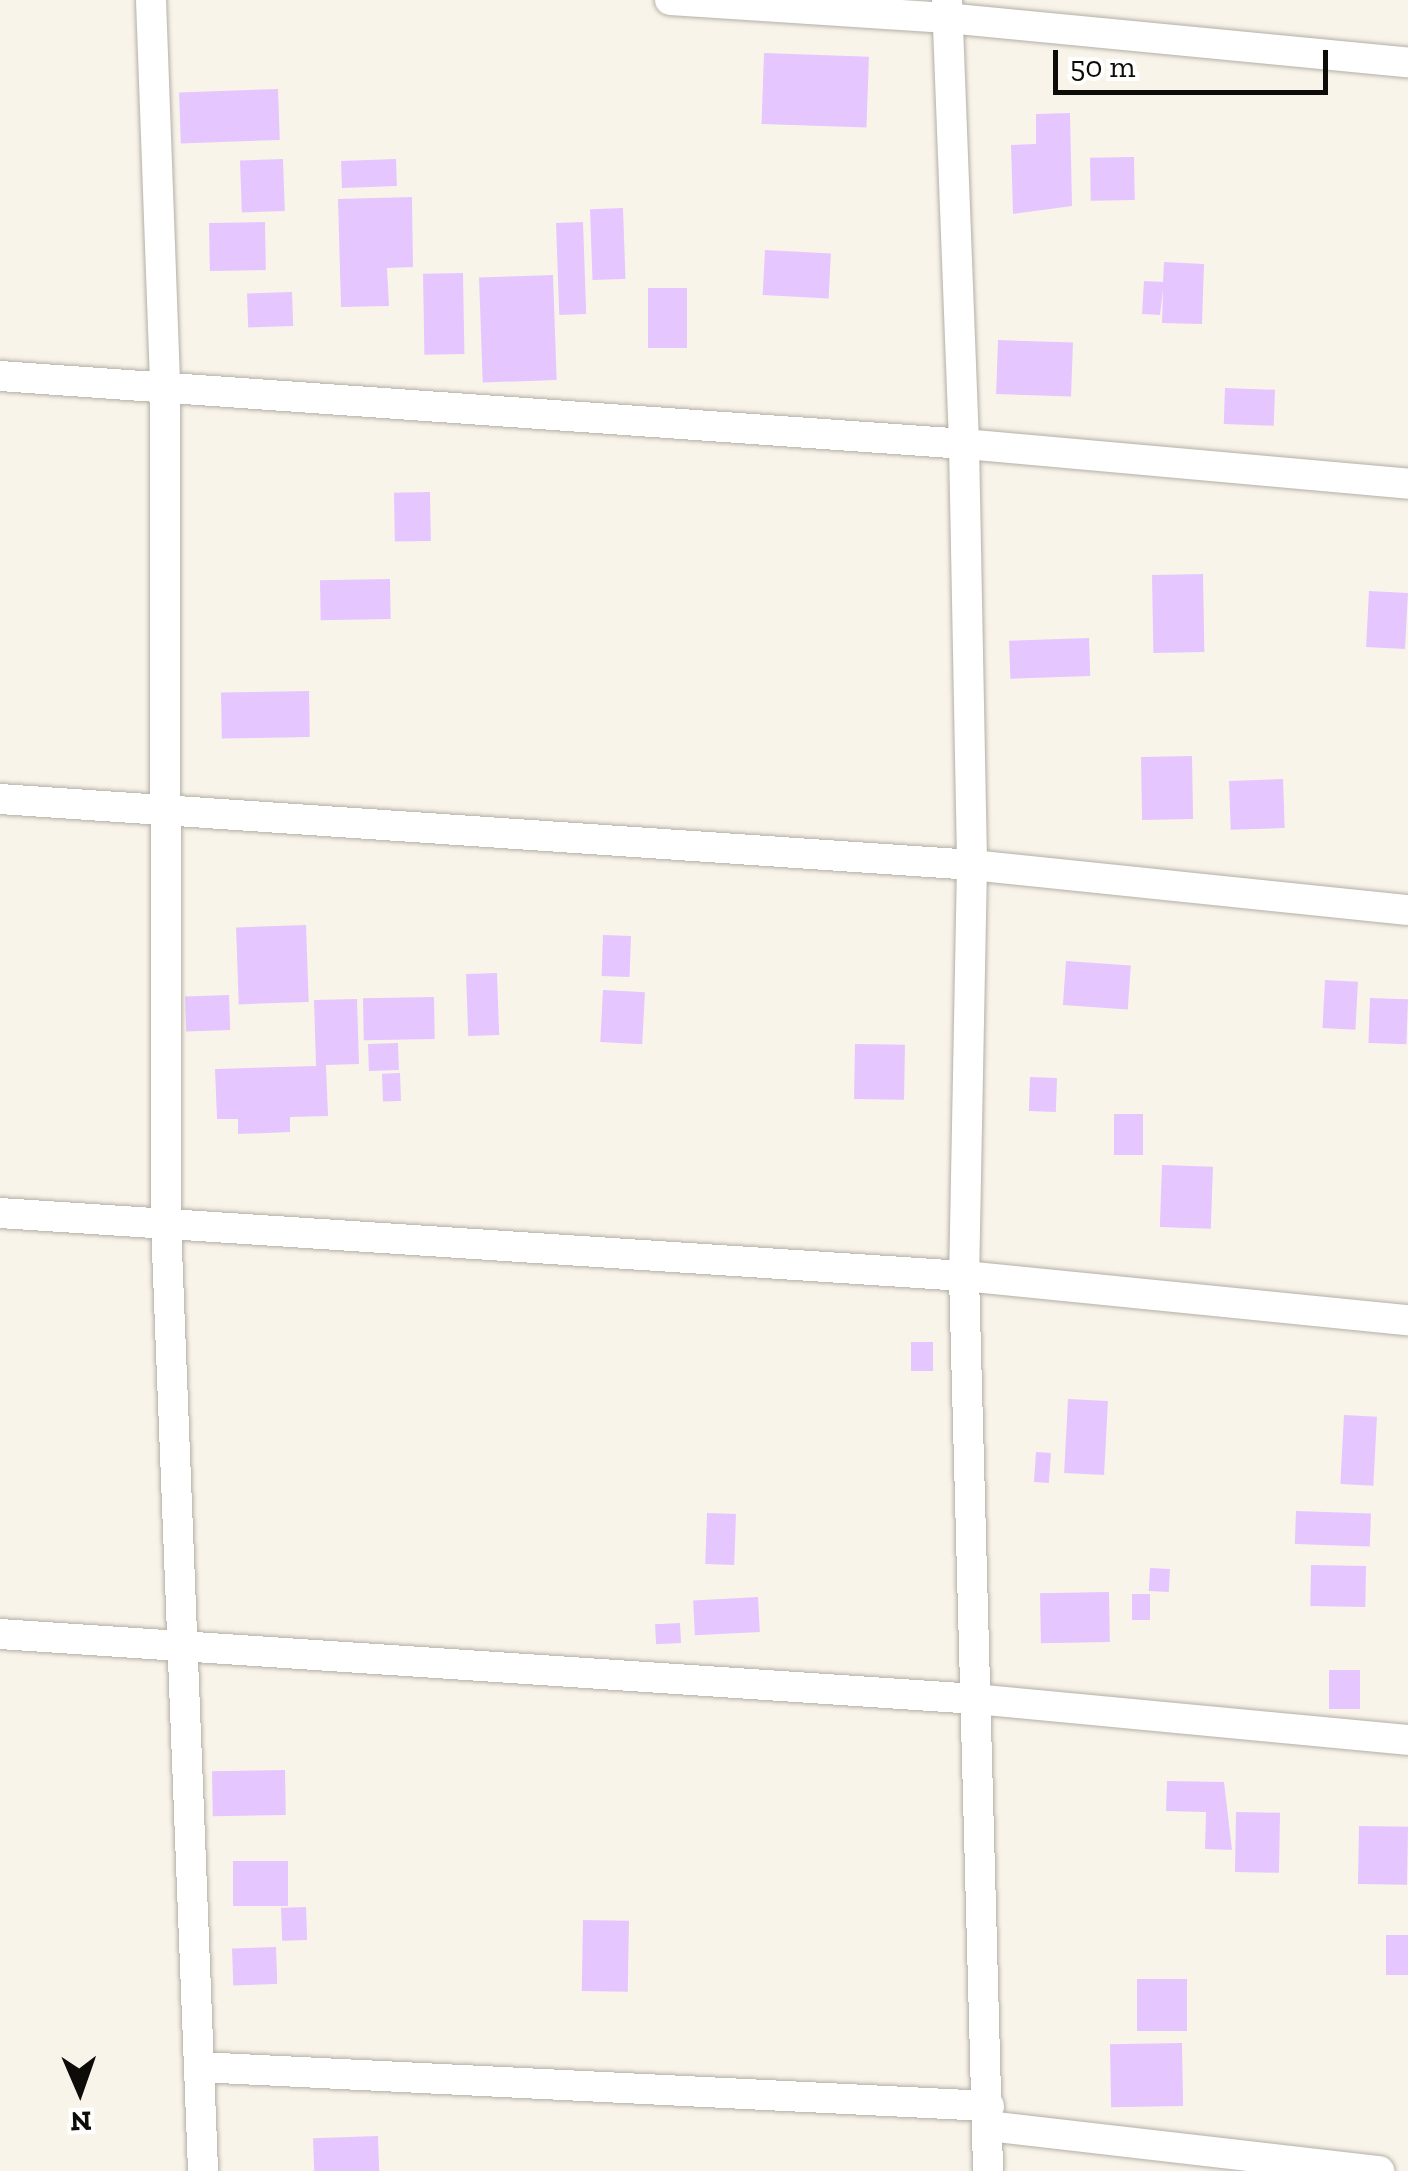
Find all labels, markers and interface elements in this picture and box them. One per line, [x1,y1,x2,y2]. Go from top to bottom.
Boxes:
scale bar [1058,30,1333,92]
text: 50 m [1070,49,1135,85]
north arrow [30,2041,130,2141]
text: N [70,2105,92,2138]

